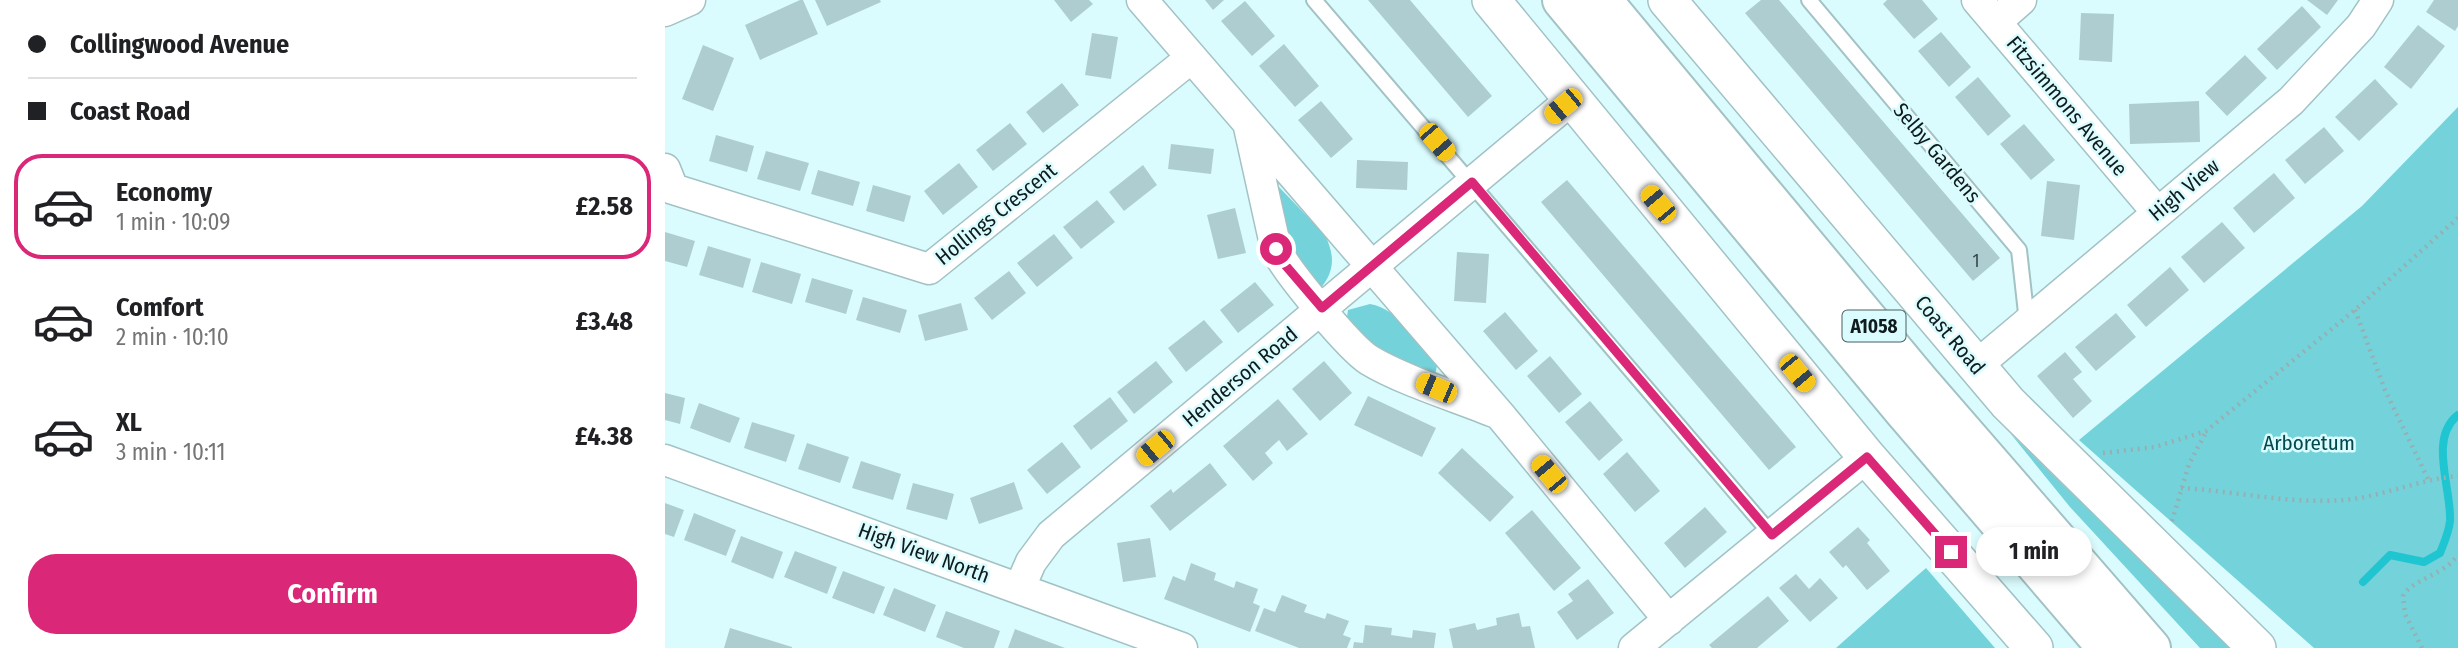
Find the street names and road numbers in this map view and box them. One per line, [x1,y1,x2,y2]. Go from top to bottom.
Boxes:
street label: Fitzsimmons Avenue [2001,31,2133,181]
street label: Selby Gardens [1888,98,1986,208]
street label: High View [2143,153,2225,227]
street label: Hollings Crescent [930,157,1062,271]
street label: Coast Road [1909,290,1991,380]
road number: A1058 [1843,310,1905,342]
street label: Henderson Road [1177,321,1303,433]
street label: High View North [855,517,993,589]

